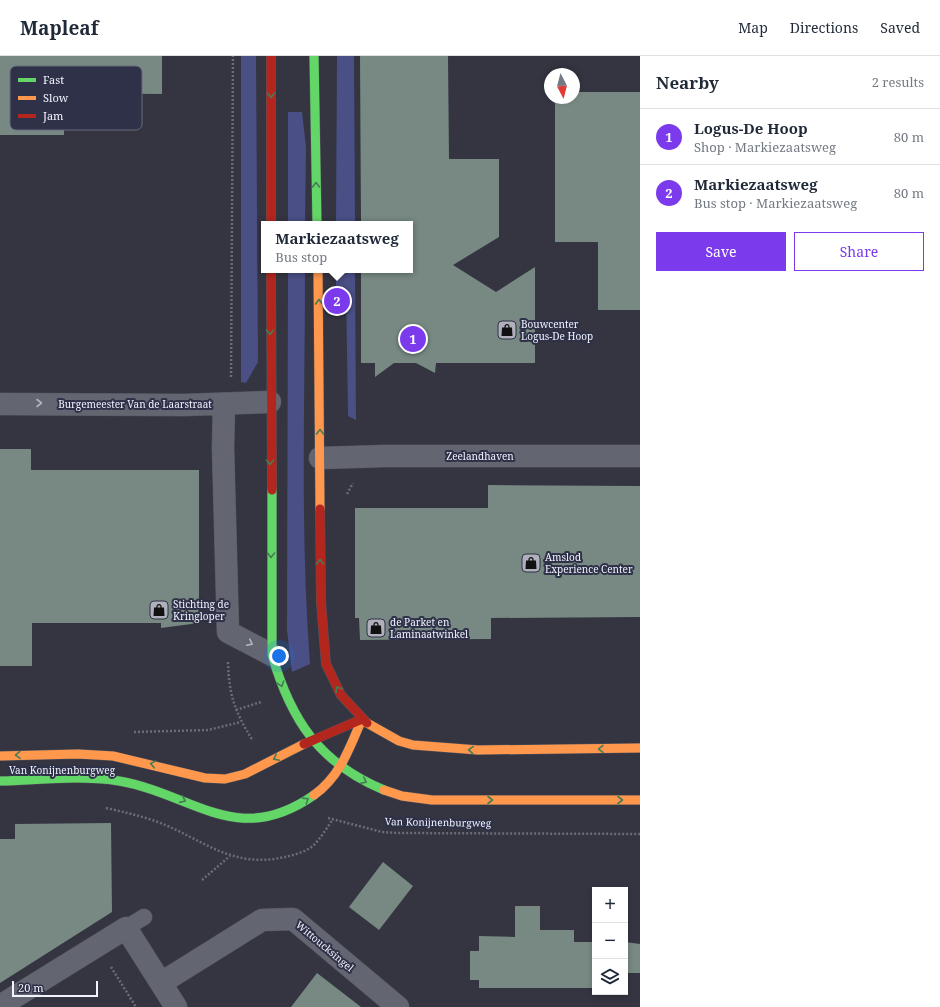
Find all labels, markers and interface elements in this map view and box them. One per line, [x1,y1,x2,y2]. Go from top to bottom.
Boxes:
text: Mapleaf [20,15,98,41]
text: Map [738,18,768,37]
text: Directions [790,18,858,37]
text: Saved [880,18,920,37]
legend [10,66,142,130]
north arrow [544,68,580,104]
text: Nearby [656,71,719,94]
text: Fast [43,72,64,87]
text: 2 results [872,73,924,91]
text: Slow [43,90,69,105]
one-way arrow [267,92,275,98]
text: Jam [42,108,64,123]
text: Logus-De Hoop [694,118,808,138]
text: 1 [665,128,673,146]
text: 80 m [894,128,924,146]
text: Shop · Markiezaatsweg [694,138,836,156]
text: Markiezaatsweg [694,174,818,194]
one-way arrow [312,182,320,188]
text: 2 [665,184,673,202]
text: 80 m [894,184,924,202]
text: Bus stop · Markiezaatsweg [694,194,857,212]
popup [261,221,413,273]
text: Markiezaatsweg [275,228,399,248]
button: Save [656,232,786,271]
button: Share [794,232,924,271]
text: Bus stop [275,248,327,266]
pin: 2 [324,286,350,316]
one-way arrow [315,299,323,305]
place label: Bouwcenter Logus-De Hoop [521,317,593,343]
shop icon: Bouwcenter Logus-De Hoop [496,319,518,341]
pin: 1 [400,324,426,354]
one-way arrow [266,329,274,335]
street label: Burgemeester Van de Laarstraat [58,397,212,411]
one-way arrow [36,399,42,407]
one-way arrow [316,429,324,435]
street label: Zeelandhaven [446,449,514,463]
one-way arrow [266,459,275,465]
place label: Amslod Experience Center [545,550,633,576]
one-way arrow [267,552,275,558]
shop icon: Amslod Experience Center [520,552,542,574]
one-way arrow [316,559,324,565]
place label: Stichting de Kringloper [173,597,229,623]
shop icon: Stichting de Kringloper [148,599,170,621]
place label: de Parket en Laminaatwinkel [390,615,468,641]
shop icon: de Parket en Laminaatwinkel [365,617,387,639]
one-way arrow [246,639,253,646]
your location [269,646,289,666]
one-way arrow [276,680,285,687]
one-way arrow [335,686,342,693]
one-way arrow [468,745,474,754]
one-way arrow [598,745,604,753]
one-way arrow [15,751,21,759]
one-way arrow [273,753,281,761]
one-way arrow [149,761,156,769]
street label: Van Konijnenburgweg [9,763,116,777]
one-way arrow [360,776,367,784]
one-way arrow [178,795,186,803]
one-way arrow [487,796,493,804]
one-way arrow [617,796,623,804]
one-way arrow [302,797,309,805]
street label: Van Konijnenburgweg [385,814,492,830]
map controls [592,887,628,995]
button: + [592,887,628,923]
street label: Wittoucksingel [293,918,357,974]
button: − [592,923,628,959]
button: layers [592,959,628,995]
scale bar [12,979,98,998]
text: 20 m [18,980,44,995]

